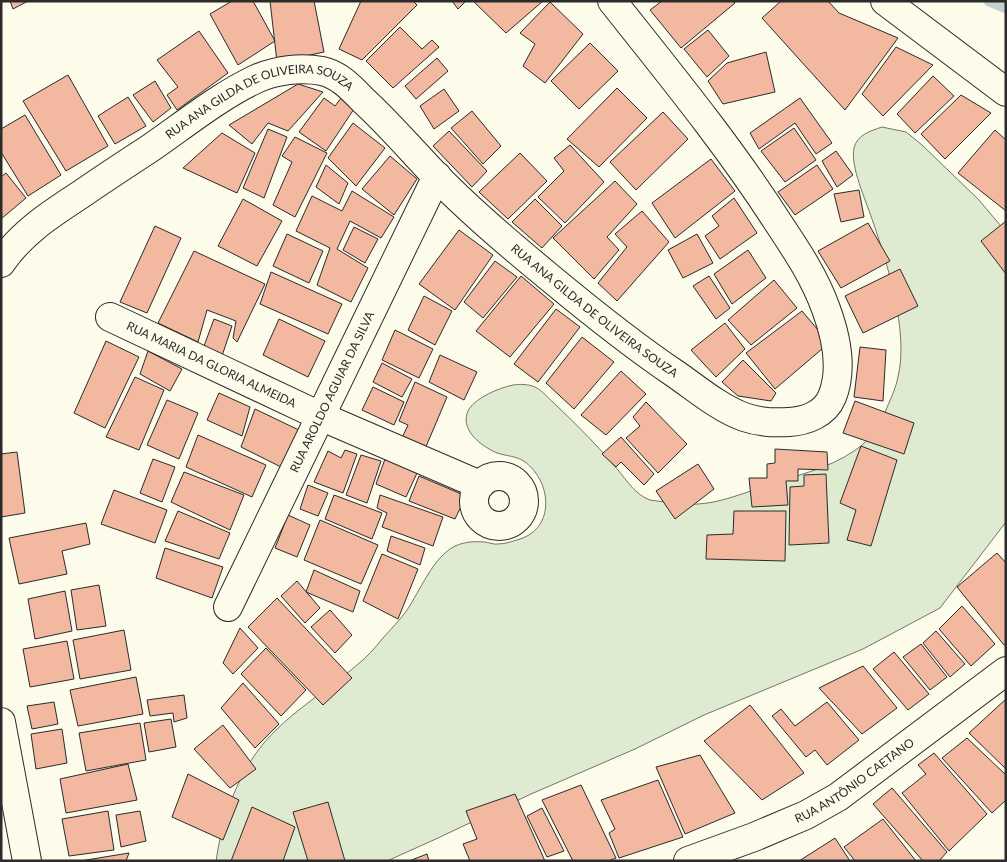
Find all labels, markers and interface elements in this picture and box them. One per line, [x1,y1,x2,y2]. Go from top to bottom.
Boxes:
street label: RUA ANA GILDA DE OLIVEIRA SOUZA [162,61,358,142]
street label: RUA ANA GILDA DE OLIVEIRA SOUZA [508,241,682,381]
street label: RUA AROLDO AGUIAR DA SILVA [286,308,378,475]
street label: RUA MARIA DA GLORIA ALMEIDA [124,318,300,411]
street label: RUA ANTÔNIO CAETANO [792,734,917,826]

